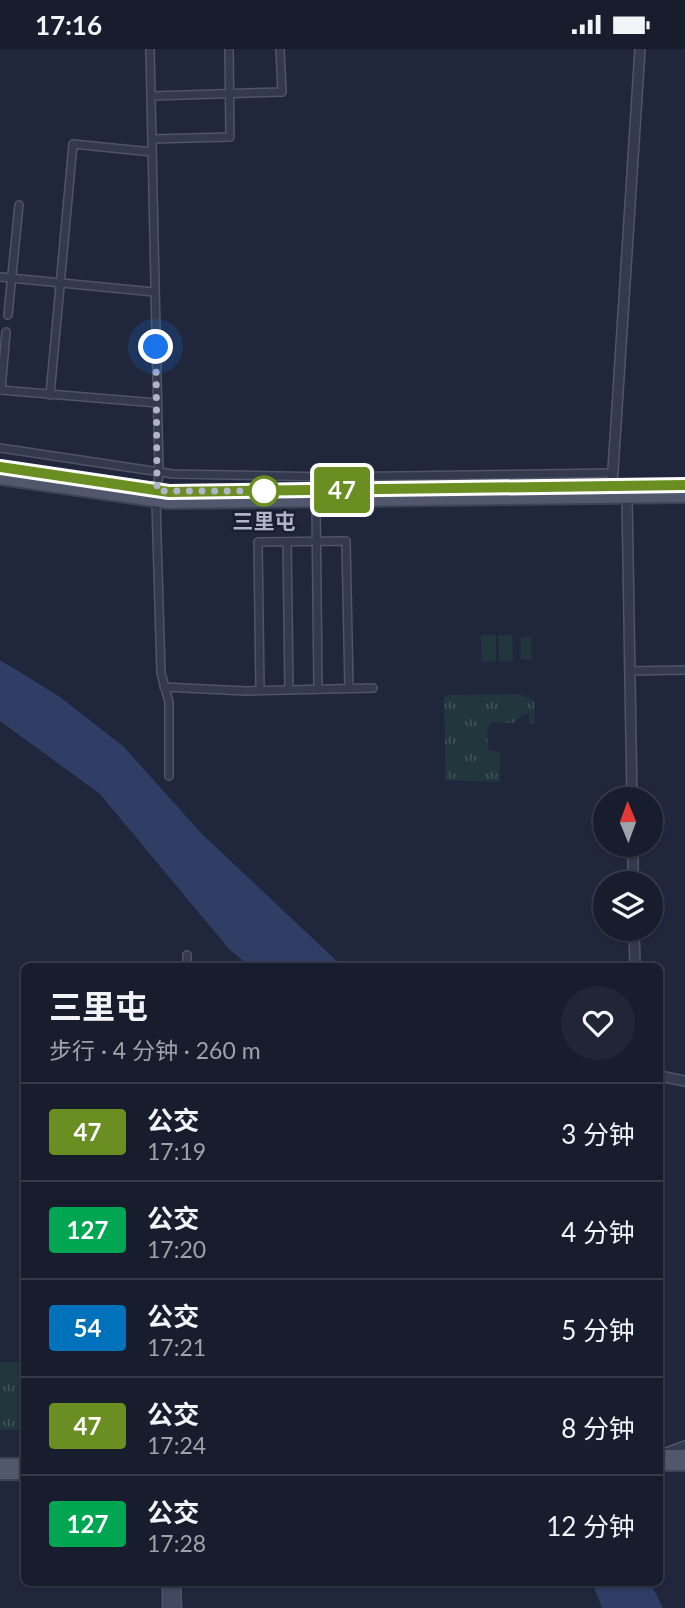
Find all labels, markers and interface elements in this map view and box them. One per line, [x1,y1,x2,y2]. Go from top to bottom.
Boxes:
text: 17:16 [35,9,102,41]
your location [138,329,173,364]
line badge: 47 [310,467,374,513]
text: 47 [328,475,356,504]
marker: 三里屯 [249,476,279,506]
place label: 三里屯 [233,508,296,533]
north arrow [593,787,663,857]
map controls [593,787,663,941]
button: layers [593,871,663,941]
text: 三里屯 [49,986,148,1026]
button: heart [561,986,635,1060]
text: 步行 · 4 分钟 · 260 m [49,1036,261,1064]
text: 公交 [147,1104,199,1136]
text: 47 [74,1117,101,1146]
text: 3 分钟 [561,1118,635,1150]
text: 17:19 [147,1137,206,1165]
text: 公交 [147,1202,199,1234]
text: 127 [67,1215,108,1244]
text: 4 分钟 [561,1216,635,1248]
text: 17:20 [147,1235,206,1263]
text: 公交 [147,1300,199,1332]
text: 54 [74,1313,101,1342]
text: 5 分钟 [561,1314,635,1346]
text: 17:21 [147,1333,206,1361]
text: 公交 [147,1398,199,1430]
text: 47 [74,1411,101,1440]
text: 8 分钟 [561,1412,635,1444]
text: 17:24 [147,1431,206,1459]
text: 公交 [147,1496,199,1528]
text: 127 [67,1509,108,1538]
text: 12 分钟 [546,1510,635,1542]
text: 17:28 [147,1529,206,1557]

